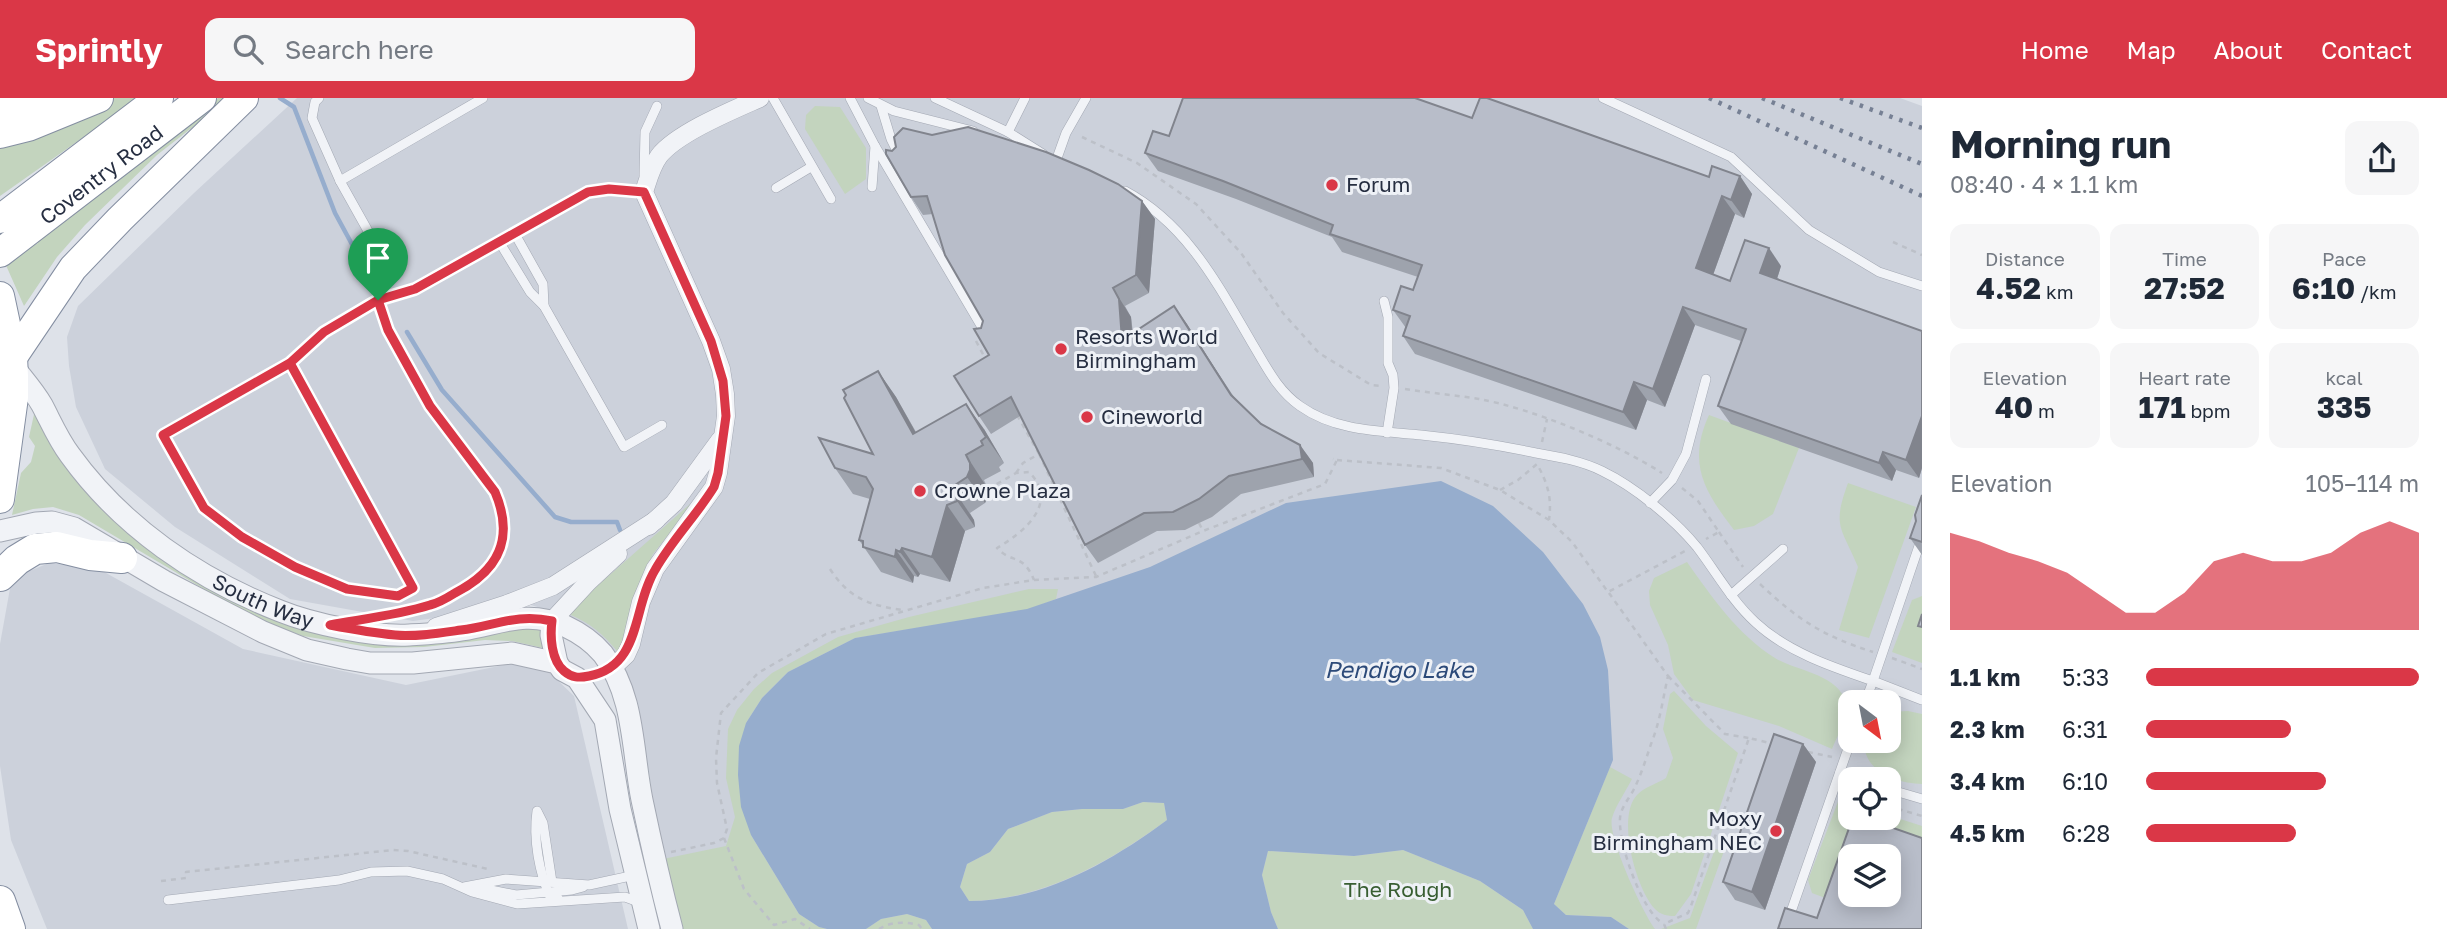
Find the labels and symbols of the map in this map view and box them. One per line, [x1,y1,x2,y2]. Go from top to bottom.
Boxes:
street label: Coventry Road [34,119,168,230]
place label: Forum [1346,171,1410,197]
marker: Forum [1324,177,1340,193]
pin [348,228,408,300]
place label: Resorts World Birmingham [1075,323,1218,373]
marker: Resorts World Birmingham [1053,341,1069,357]
place label: Cineworld [1101,403,1203,429]
marker: Cineworld [1079,409,1095,425]
place label: Crowne Plaza [934,477,1071,503]
marker: Crowne Plaza [912,483,928,499]
street label: South Way [208,568,317,633]
water label: Pendigo Lake [1325,655,1475,683]
north arrow [1838,690,1900,752]
place label: Moxy Birmingham NEC [1593,805,1762,855]
marker: Moxy Birmingham NEC [1768,823,1784,839]
park label: The Rough [1344,876,1452,902]

